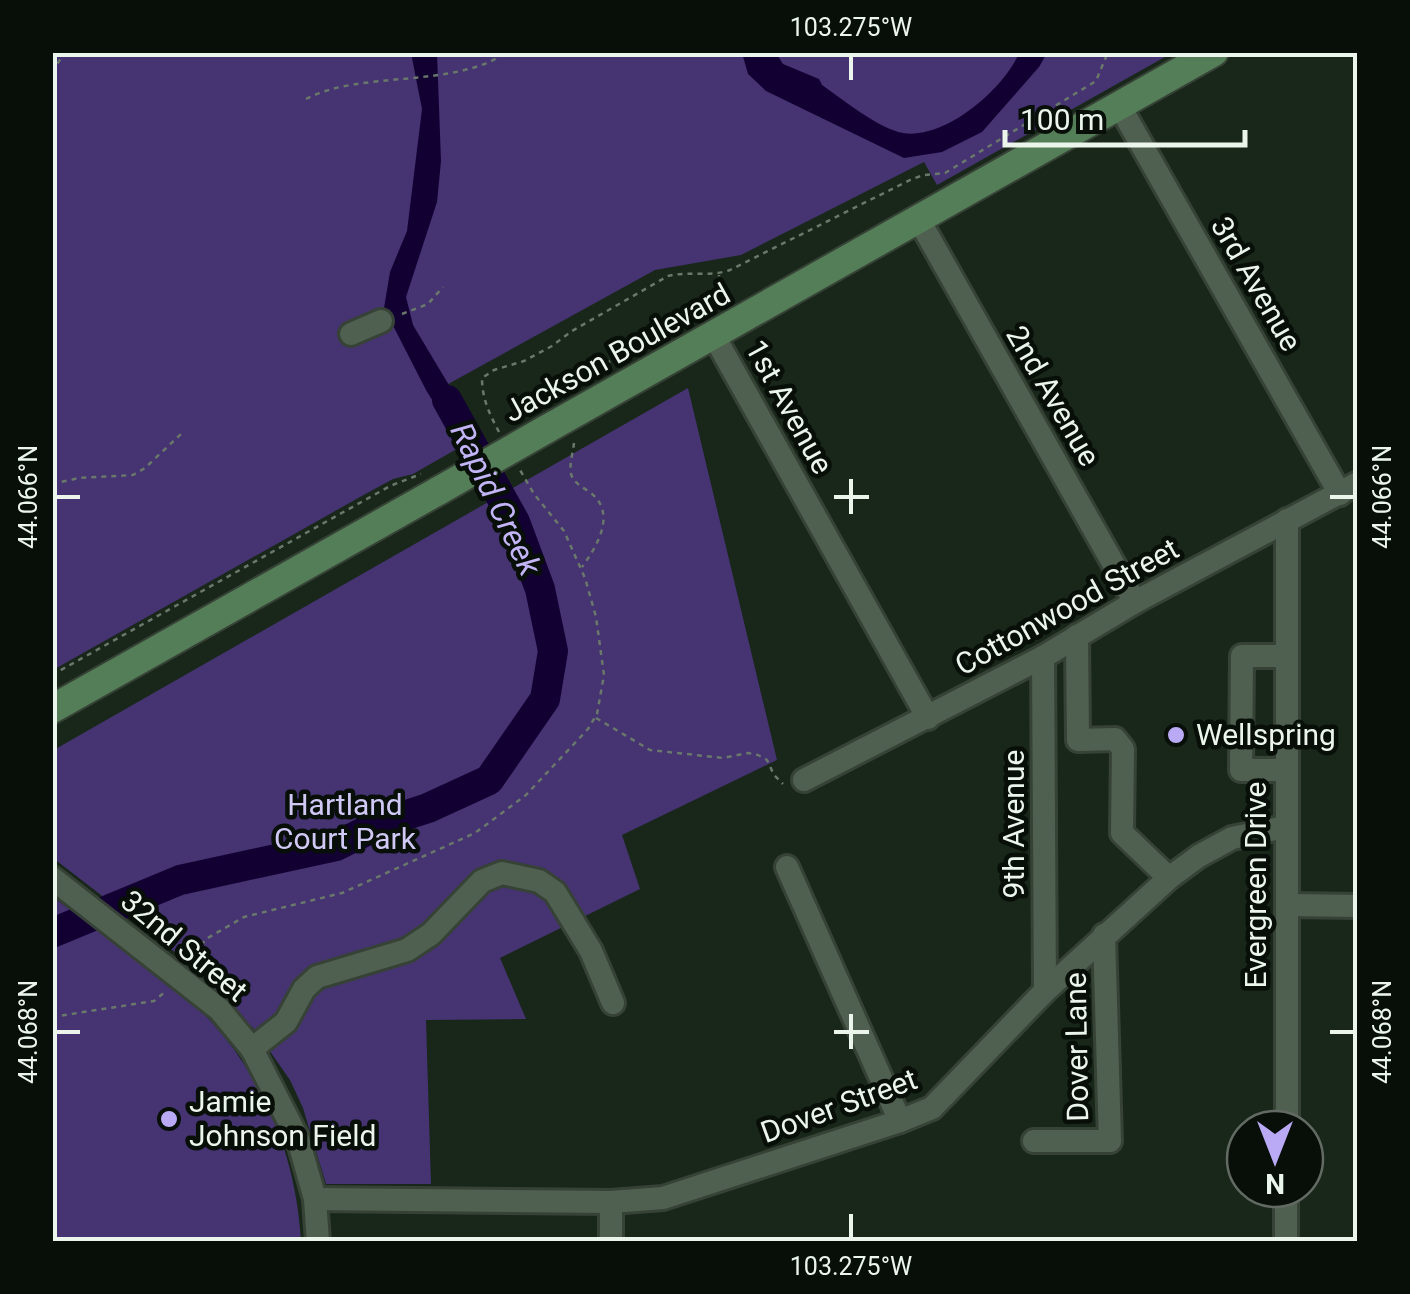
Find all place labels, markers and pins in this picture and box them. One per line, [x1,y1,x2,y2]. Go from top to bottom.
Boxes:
place label: Wellspring [1196,717,1336,752]
marker: Wellspring [1165,724,1187,746]
place label: Jamie Johnson Field [189,1084,376,1153]
marker: Jamie Johnson Field [158,1108,180,1130]

